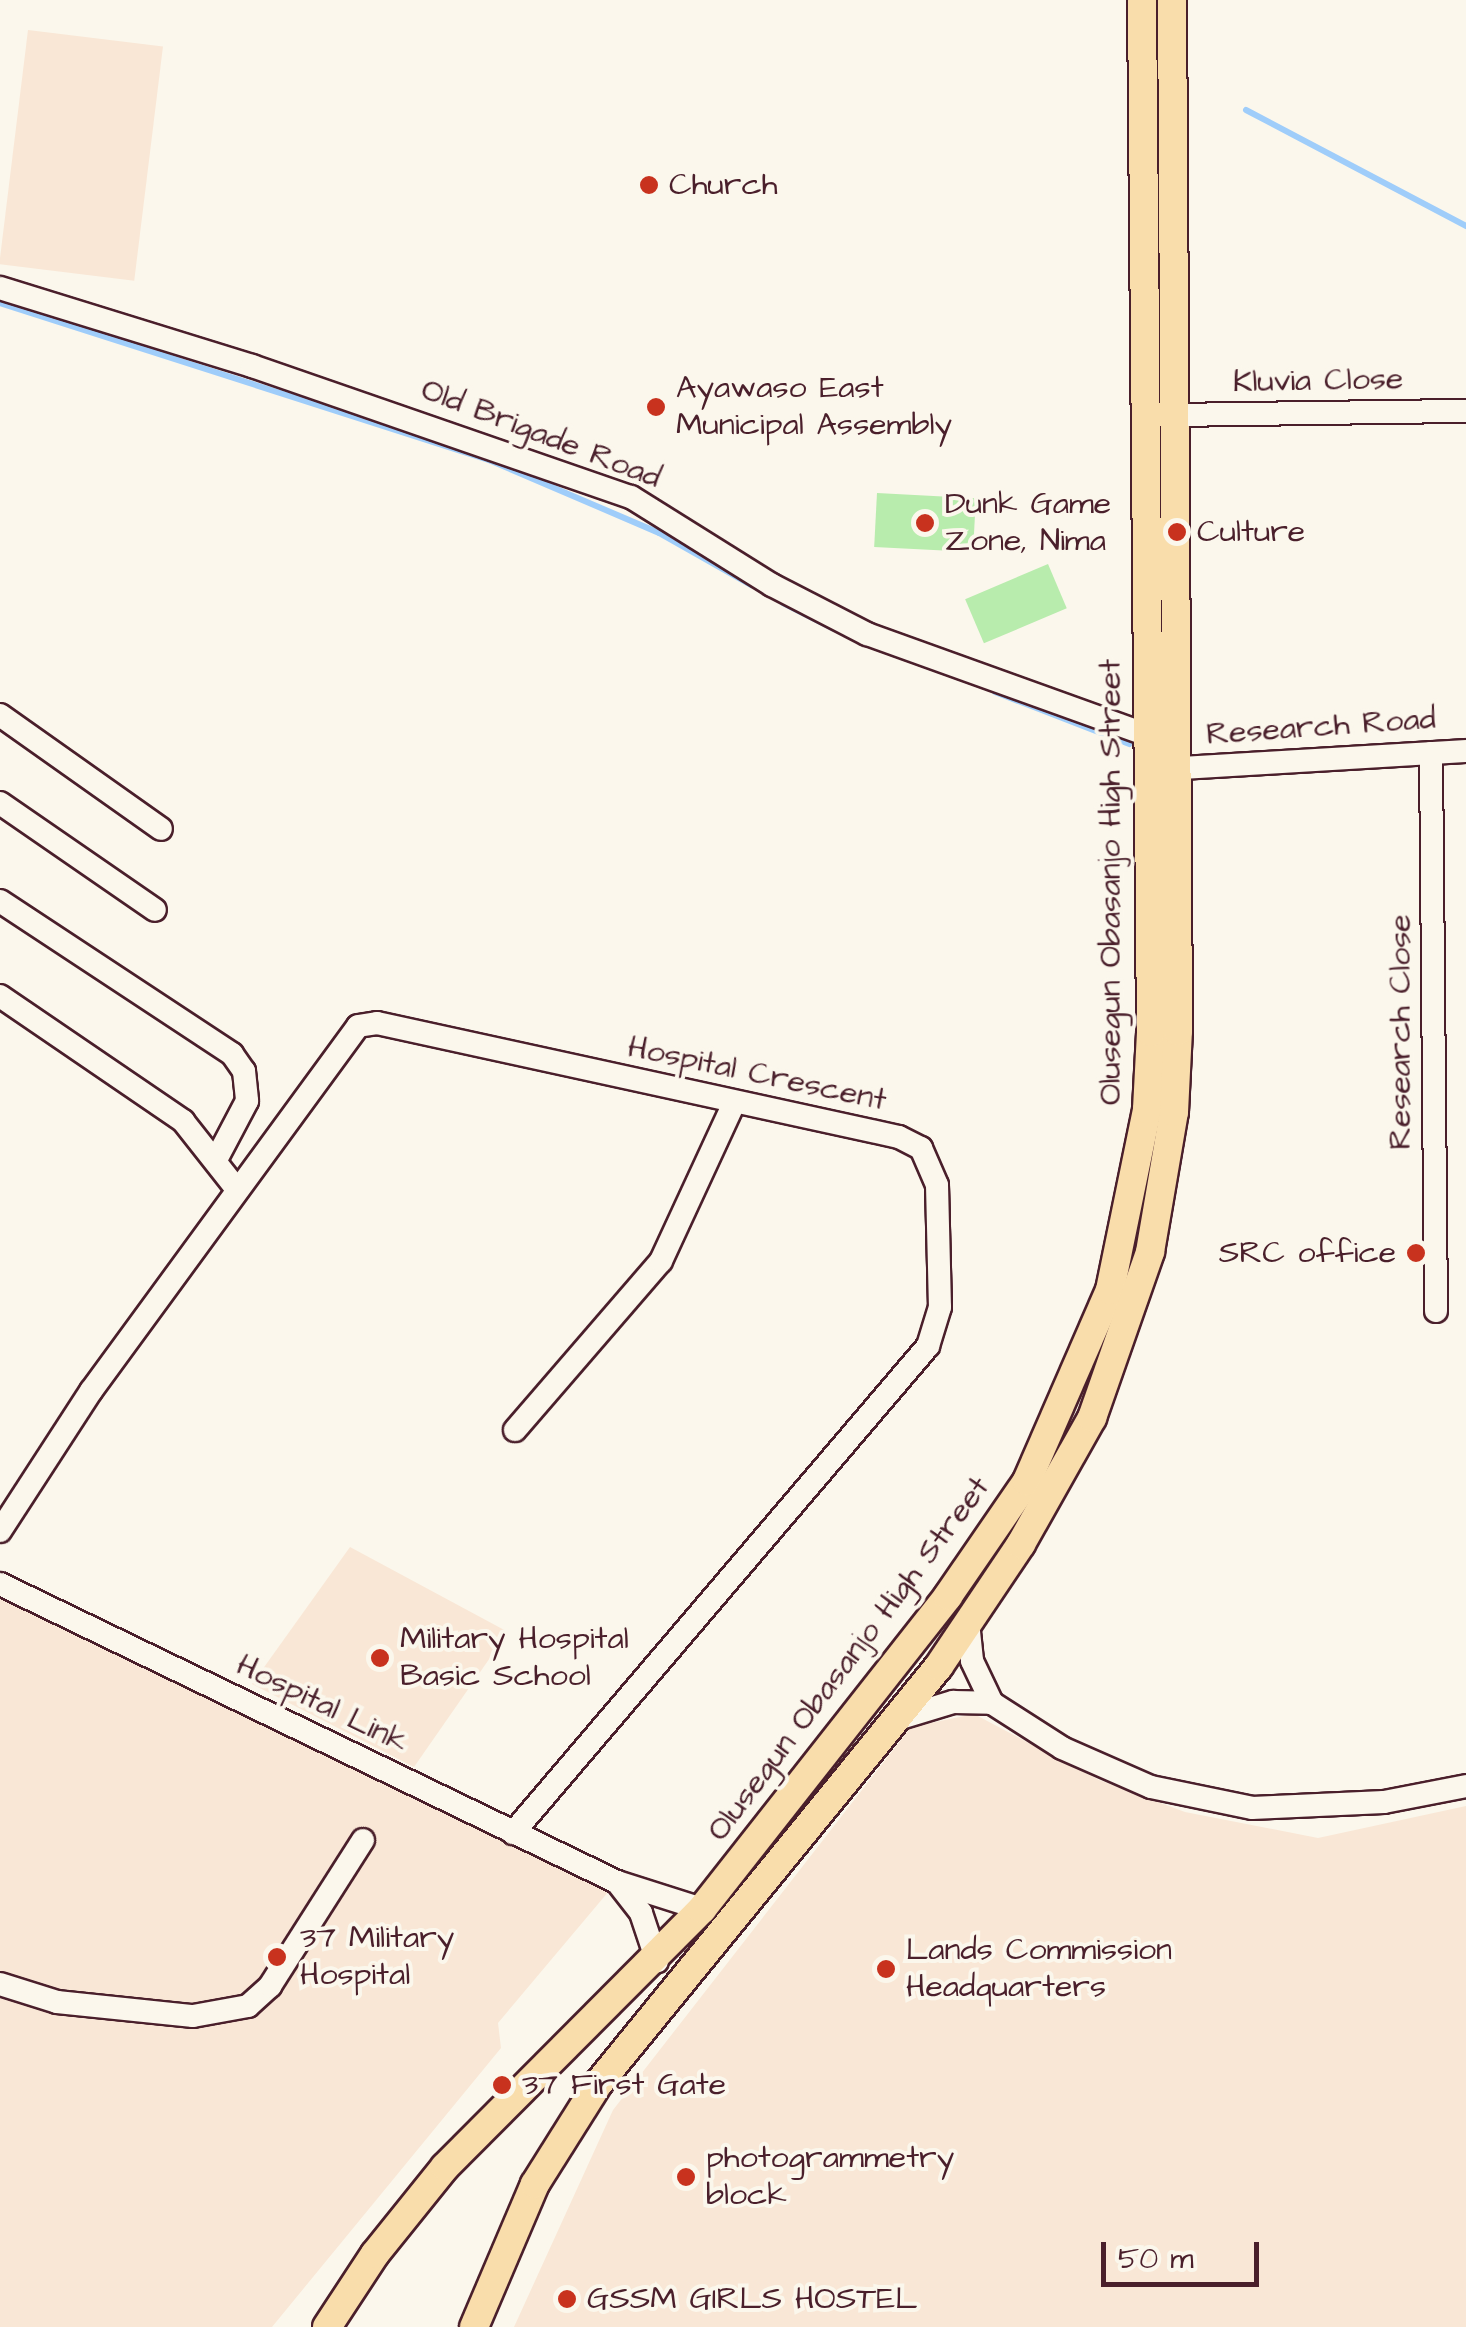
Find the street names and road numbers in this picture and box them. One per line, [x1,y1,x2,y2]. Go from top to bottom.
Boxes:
street label: Kluvia Close [1233,360,1403,402]
street label: Old Brigade Road [416,371,666,497]
street label: Olusegun Obasanjo High Street [1092,659,1130,1105]
street label: Research Road [1205,700,1437,754]
street label: Research Close [1382,914,1420,1150]
street label: Hospital Crescent [624,1028,890,1120]
street label: Olusegun Obasanjo High Street [699,1469,999,1849]
street label: Hospital Link [230,1646,414,1762]

